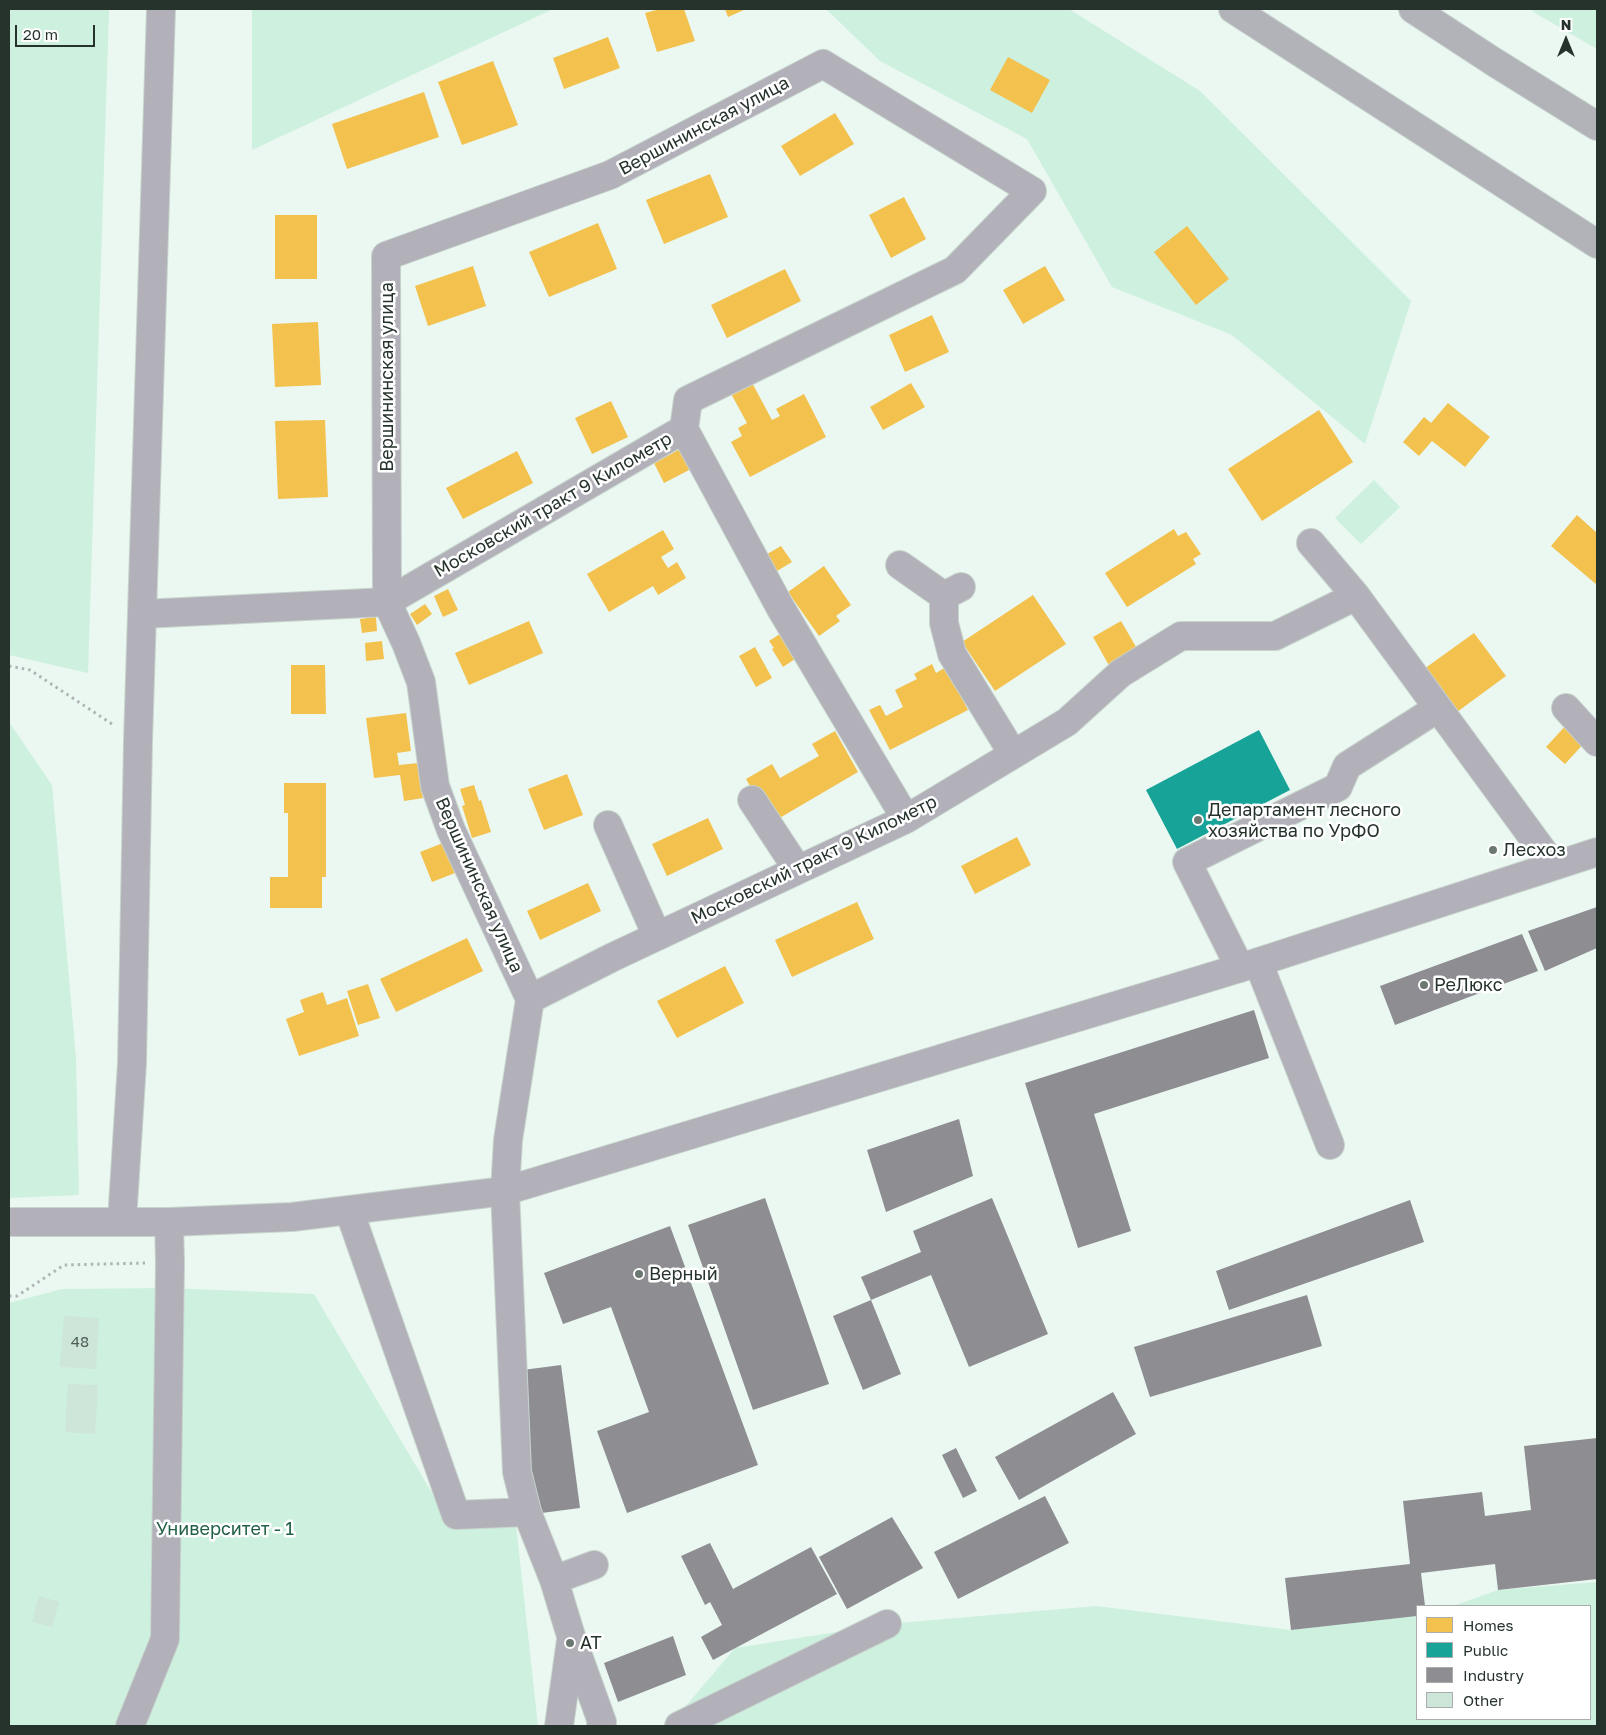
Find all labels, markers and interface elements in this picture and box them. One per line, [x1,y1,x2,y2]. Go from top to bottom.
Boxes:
scale bar [18,15,98,47]
north arrow [1541,15,1591,65]
text: N [1561,16,1571,33]
text: 20 m [23,25,58,43]
street label: Вершининская улица [615,72,793,180]
street label: Вершининская улица [376,282,398,472]
street label: Московский тракт 9 Километр [430,428,676,582]
street label: Московский тракт 9 Километр [688,791,940,929]
street label: Вершининская улица [431,794,527,976]
place label: Департамент лесного хозяйства по УрФО [1208,799,1401,842]
marker: Департамент лесного хозяйства по УрФО [1192,814,1204,826]
place label: Лесхоз [1503,839,1566,861]
marker: Лесхоз [1487,844,1499,856]
place label: РеЛюкс [1434,974,1503,996]
marker: РеЛюкс [1418,979,1430,991]
place label: Верный [649,1263,718,1285]
marker: Верный [633,1268,645,1280]
house number: 48 [71,1333,89,1351]
park label: Университет - 1 [156,1518,294,1540]
legend [1416,1605,1591,1720]
text: Homes [1463,1616,1513,1634]
place label: AT [580,1632,602,1654]
marker: AT [564,1637,576,1649]
text: Public [1463,1641,1508,1659]
text: Industry [1463,1666,1524,1684]
text: Other [1463,1691,1504,1709]

